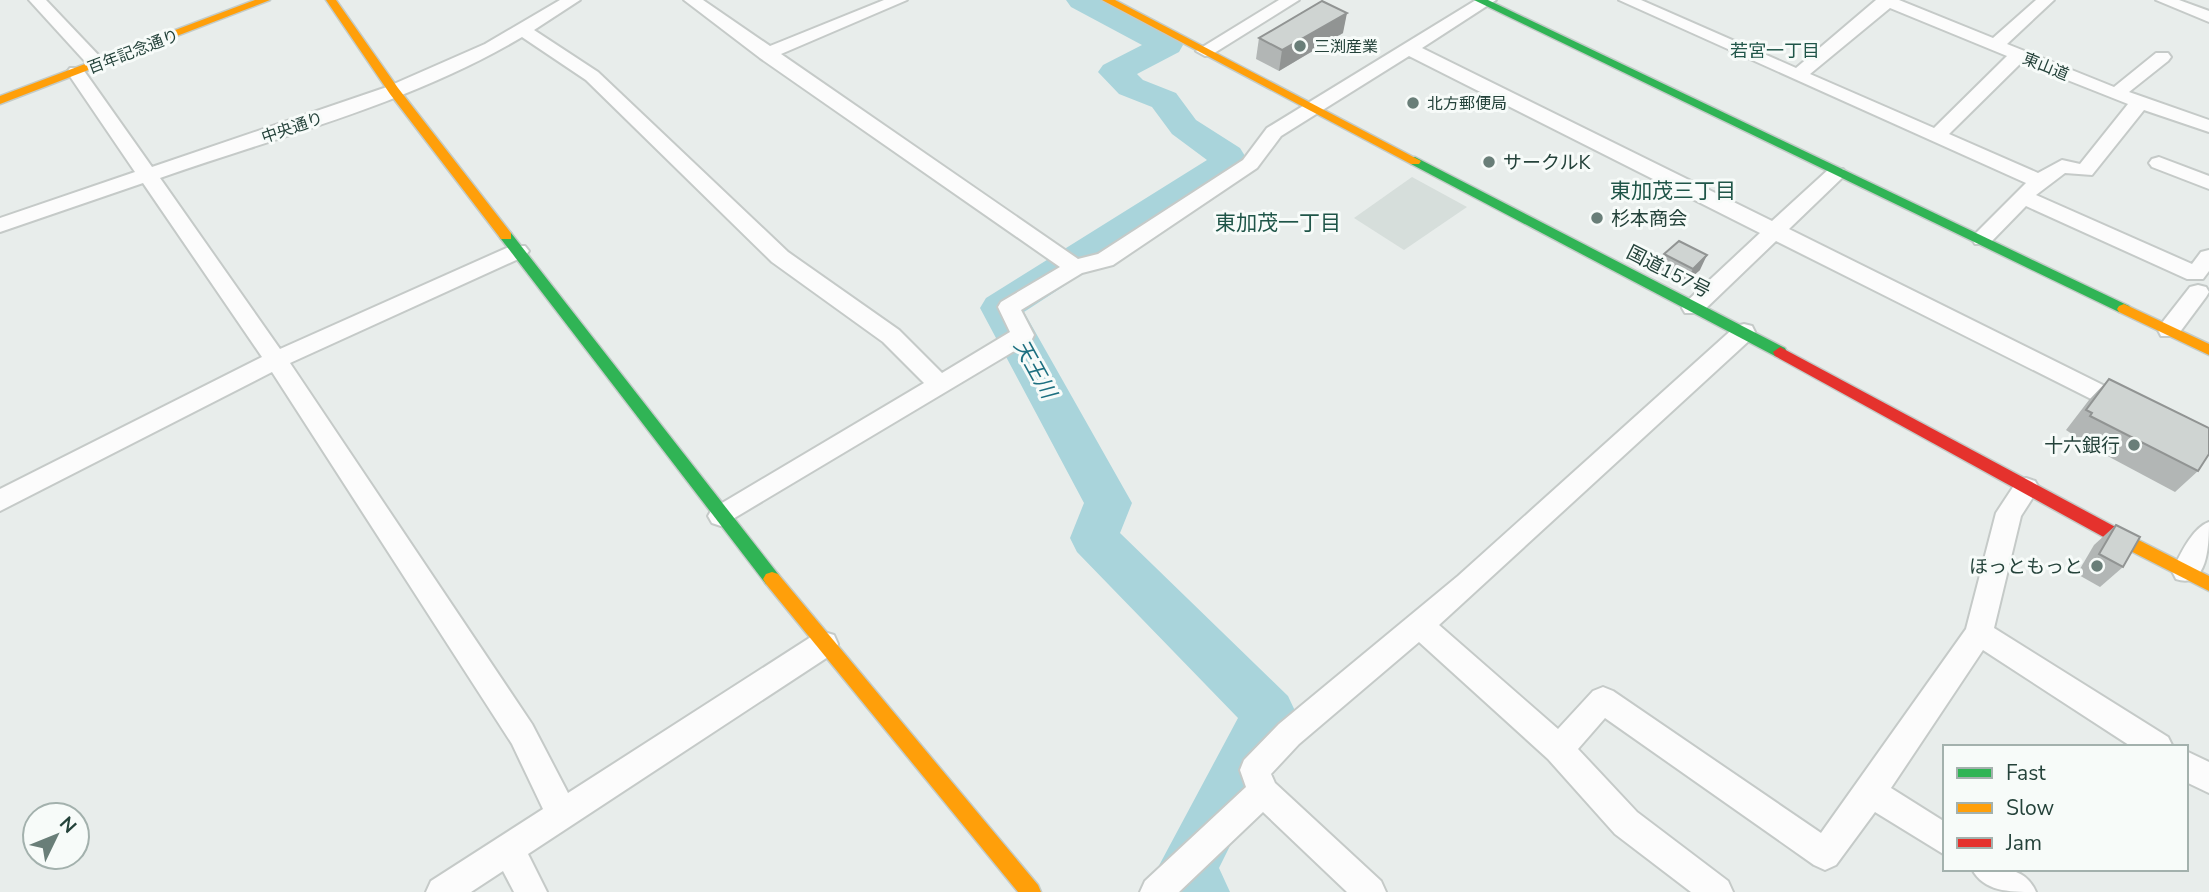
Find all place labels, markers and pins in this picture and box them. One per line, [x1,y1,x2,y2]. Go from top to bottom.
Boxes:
place label: 三渕産業 [1314,36,1378,58]
marker: 三渕産業 [1292,38,1308,54]
place label: 北方郵便局 [1427,93,1507,115]
marker: 北方郵便局 [1405,95,1421,111]
place label: サークルK [1503,150,1591,176]
marker: サークルK [1481,154,1497,170]
place label: 杉本商会 [1611,206,1687,232]
marker: 杉本商会 [1589,210,1605,226]
place label: 十六銀行 [2044,433,2120,459]
marker: 十六銀行 [2126,437,2142,453]
place label: ほっともっと [1969,554,2083,580]
marker: ほっともっと [2089,558,2105,574]

